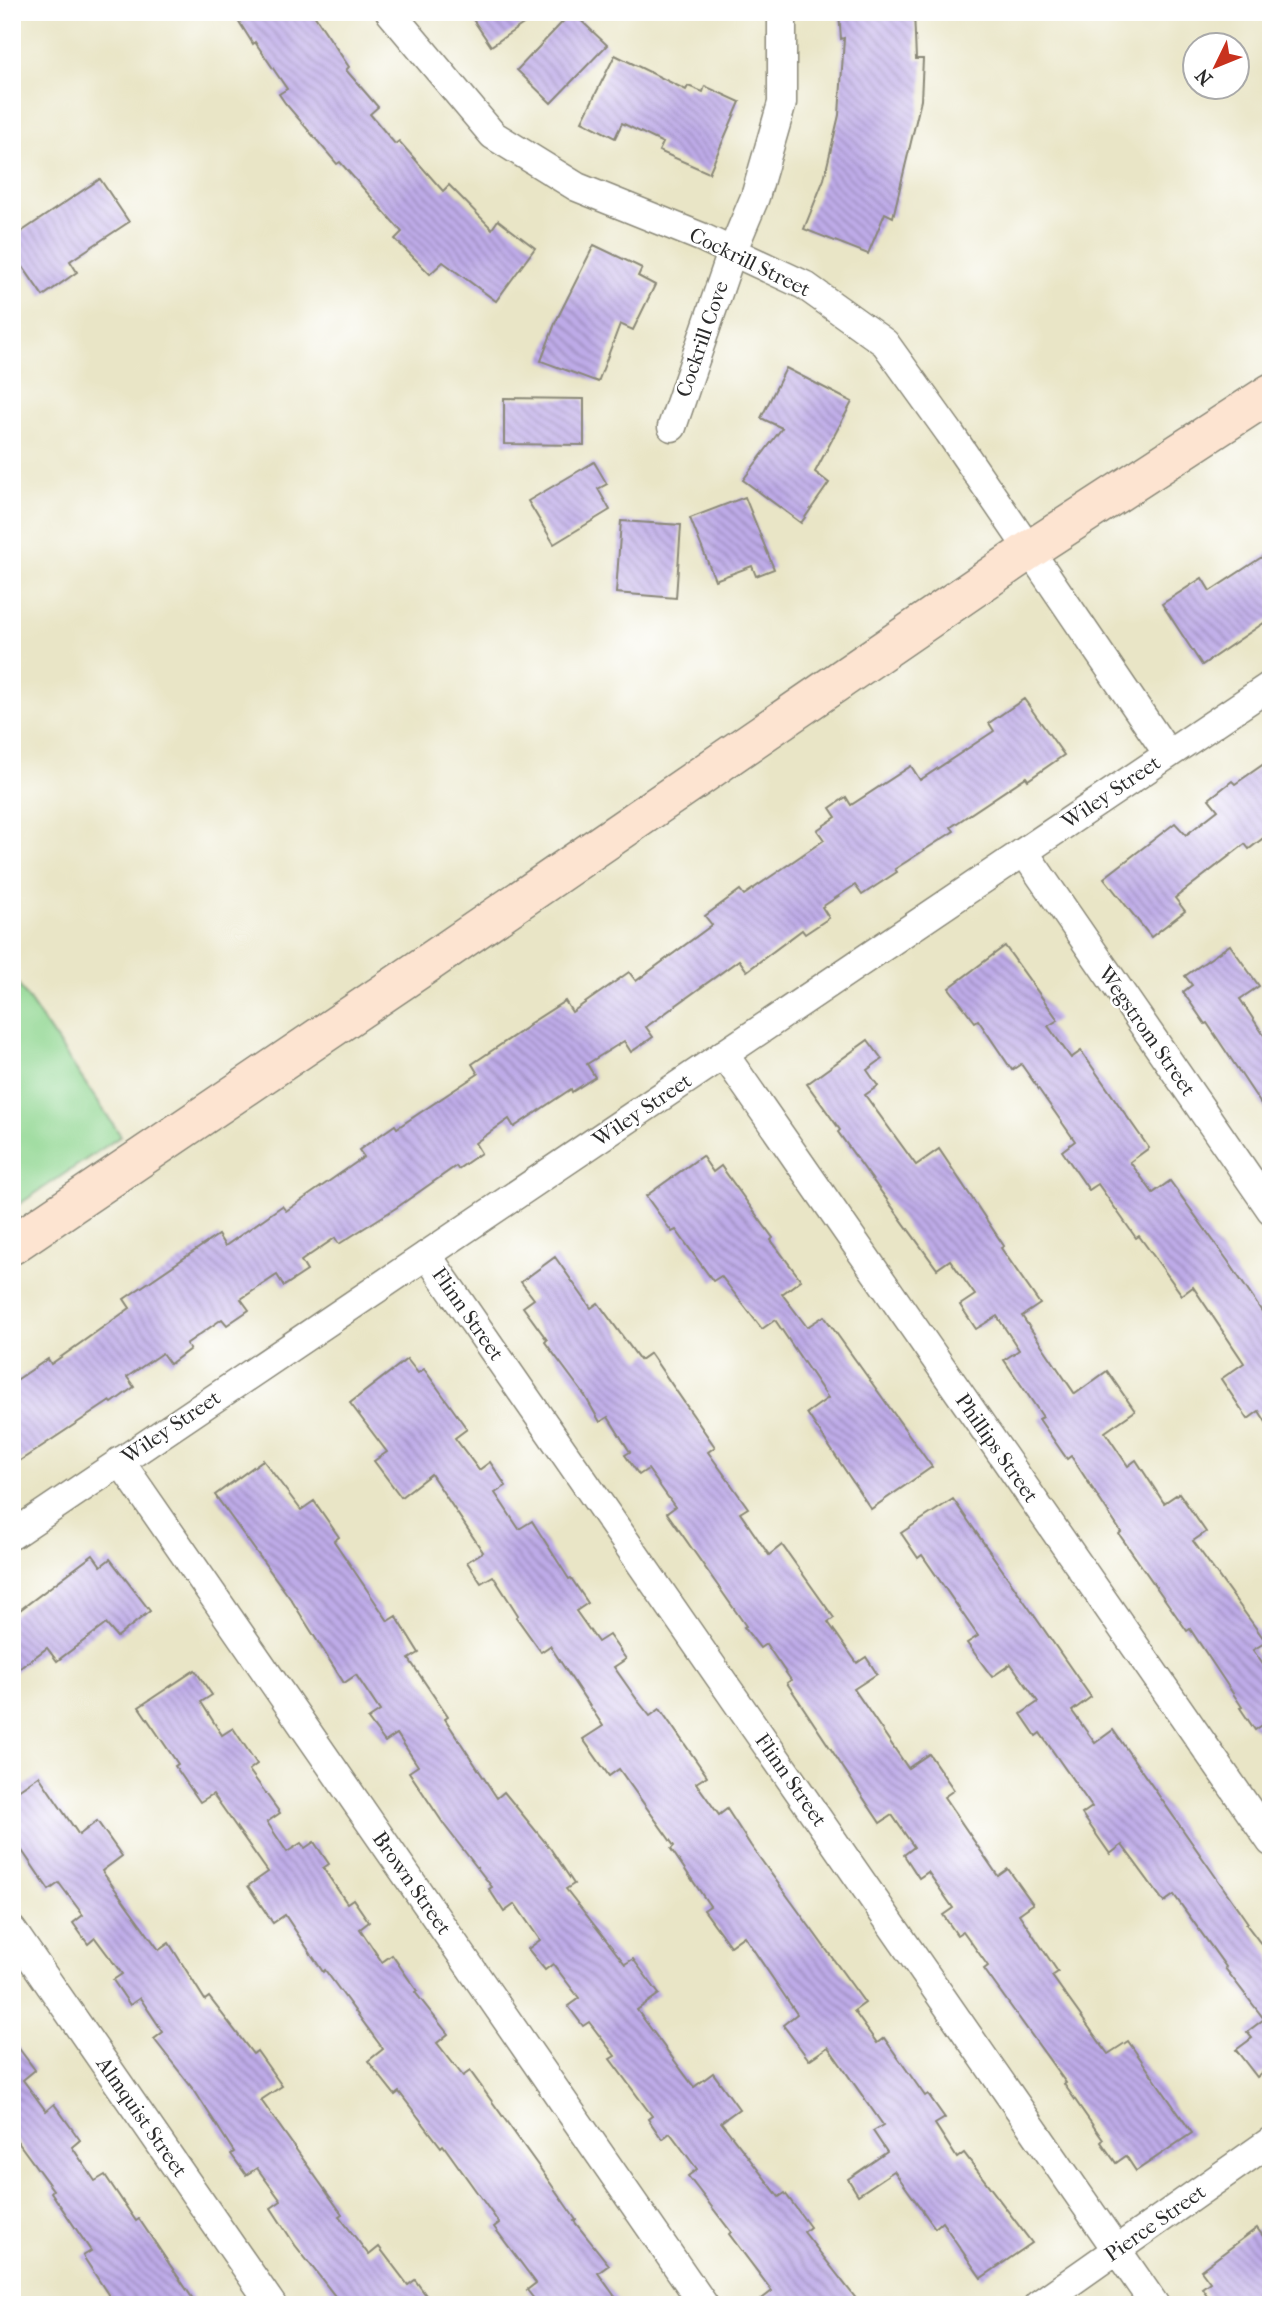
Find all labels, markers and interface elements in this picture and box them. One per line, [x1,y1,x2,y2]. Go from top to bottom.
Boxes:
north arrow [1182,32,1252,102]
text: N [1191,64,1217,90]
street label: Cockrill Street [686,222,815,302]
street label: Cockrill Cove [671,278,733,400]
street label: Wiley Street [1056,750,1165,834]
street label: Wegstrom Street [1093,961,1201,1101]
street label: Wiley Street [587,1068,696,1152]
street label: Flinn Street [427,1263,509,1365]
street label: Wiley Street [116,1385,225,1469]
street label: Phillips Street [951,1389,1044,1508]
street label: Flinn Street [750,1729,832,1831]
street label: Brown Street [368,1827,457,1940]
street label: Almquist Street [91,2052,193,2182]
street label: Pierce Street [1100,2179,1210,2267]

